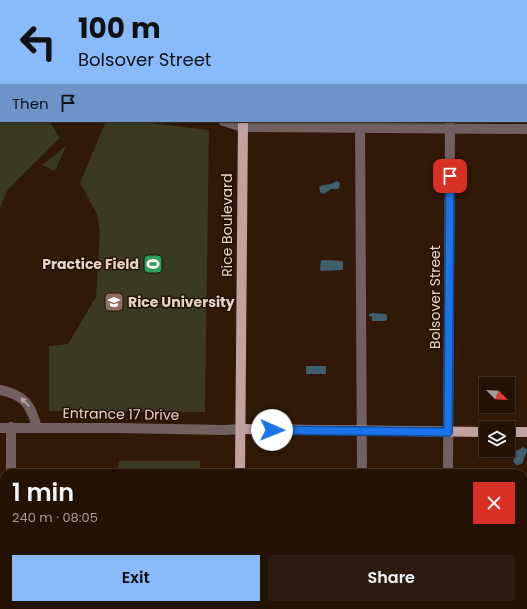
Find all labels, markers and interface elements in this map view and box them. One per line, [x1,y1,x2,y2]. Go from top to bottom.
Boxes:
text: 100 m [78,9,161,48]
icon: left [12,16,64,68]
text: Bolsover Street [78,47,211,72]
icon: arrive [57,92,79,114]
text: Then [12,93,49,114]
pin [433,159,467,193]
icon: arrive [439,165,461,187]
street label: Rice Boulevard [217,173,237,277]
street label: Bolsover Street [425,245,445,349]
sports icon: Practice Field [142,253,164,275]
place label: Practice Field [42,254,139,274]
school or university icon: Rice University [103,291,125,313]
place label: Rice University [128,292,235,312]
north arrow [479,377,515,413]
map controls [479,377,515,457]
one-way arrow [20,398,30,407]
street label: Entrance 17 Drive [62,403,180,425]
position arrow [251,409,293,451]
button: layers [479,421,515,457]
text: 1 min [12,476,74,509]
button: close [473,482,515,524]
text: 240 m · 08:05 [12,508,98,527]
button: Exit [12,555,260,601]
button: Share [268,555,515,601]

